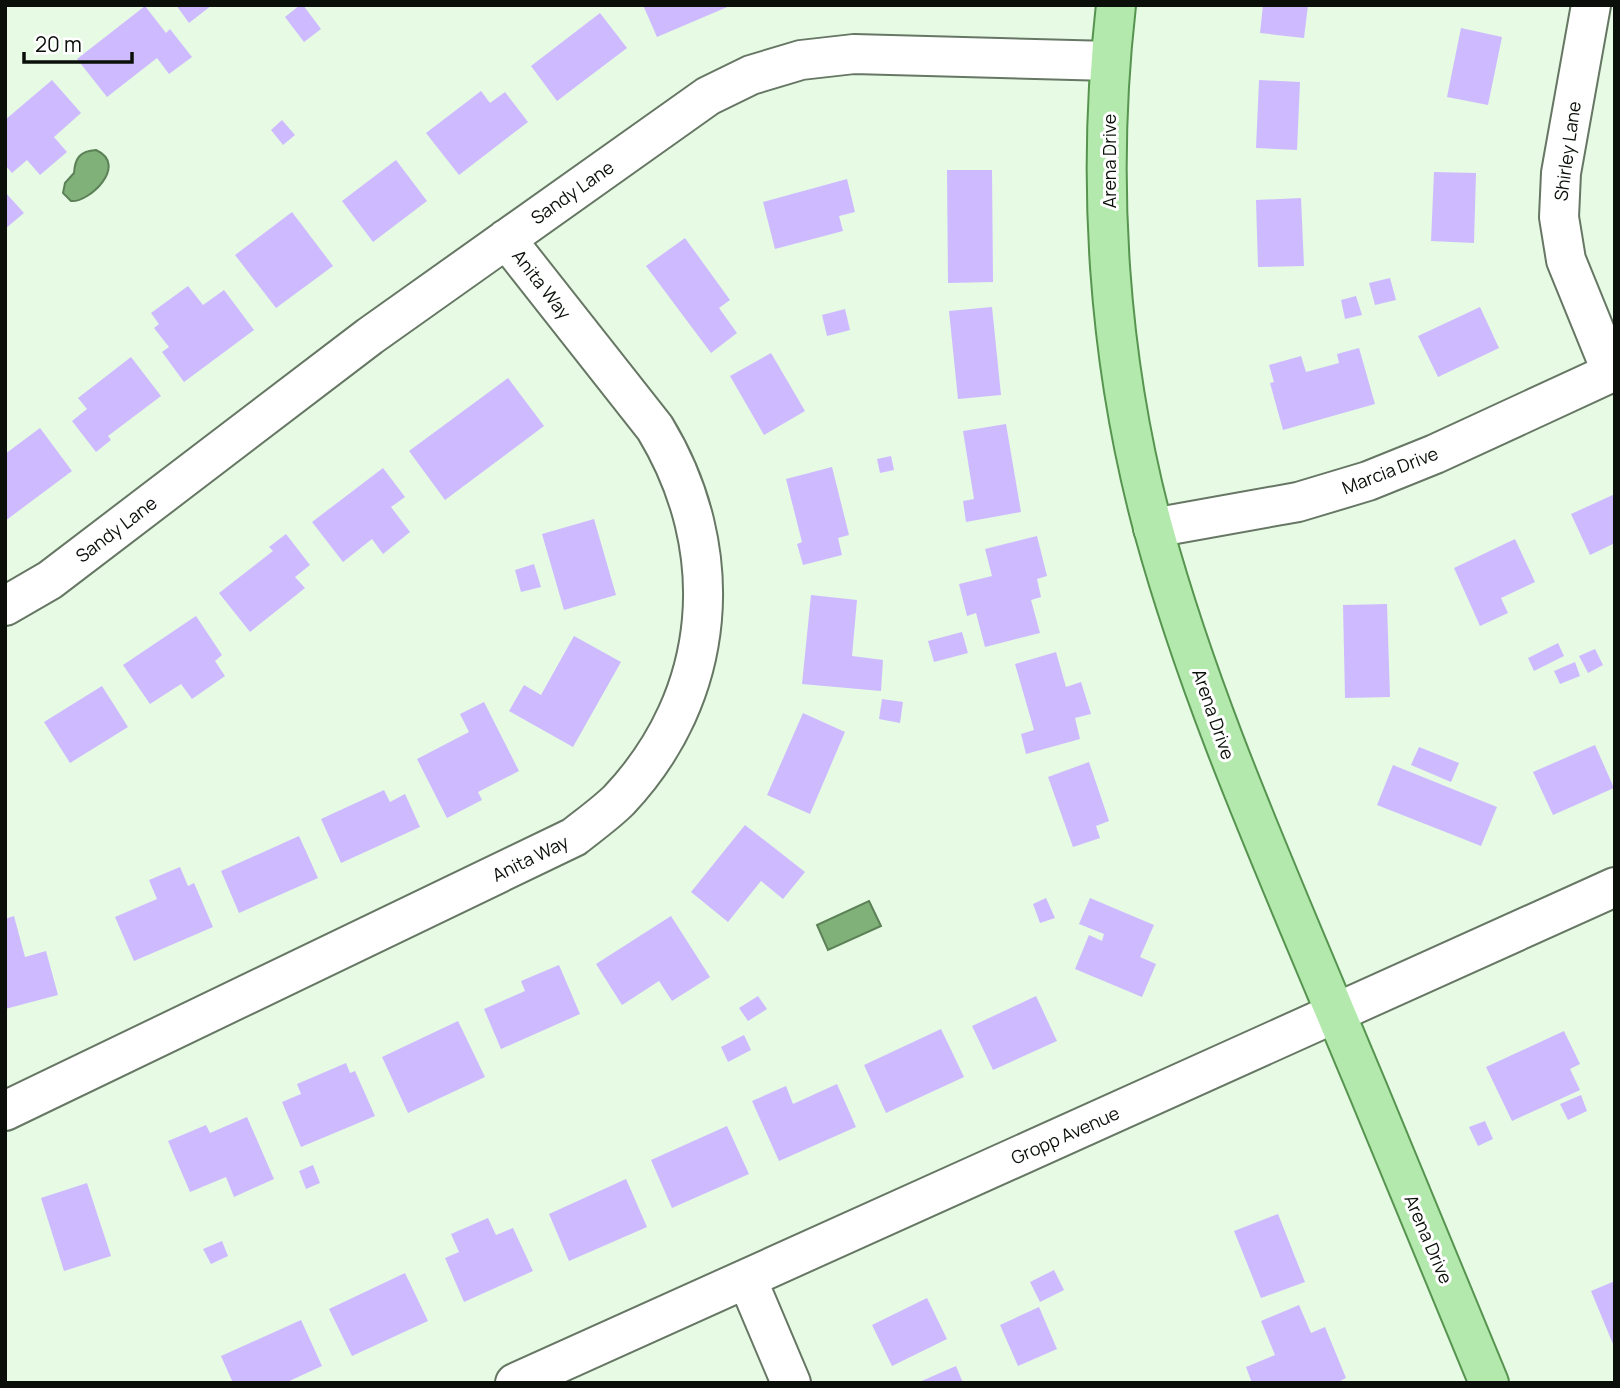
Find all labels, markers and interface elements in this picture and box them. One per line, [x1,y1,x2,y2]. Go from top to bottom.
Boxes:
scale bar [24,21,133,65]
text: 20 m [35,30,82,58]
street label: Shirley Lane [1548,100,1586,202]
street label: Arena Drive [1097,114,1121,208]
street label: Sandy Lane [526,155,618,229]
street label: Anita Way [507,244,577,324]
street label: Marcia Drive [1339,441,1441,499]
street label: Sandy Lane [71,491,161,567]
street label: Arena Drive [1187,665,1241,763]
street label: Anita Way [488,829,573,887]
street label: Gropp Avenue [1007,1100,1123,1170]
street label: Arena Drive [1400,1191,1458,1287]

